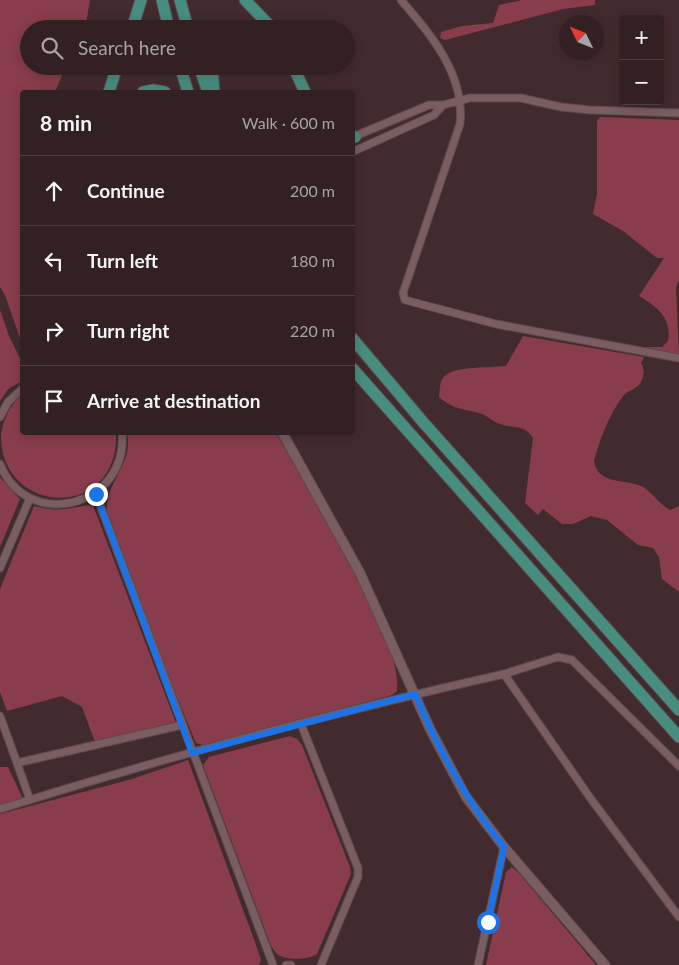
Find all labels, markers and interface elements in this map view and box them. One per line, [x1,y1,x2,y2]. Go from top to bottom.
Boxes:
north arrow [559,15,604,60]
map controls [619,15,664,105]
button: + [619,15,664,60]
search box [20,20,355,75]
icon: search [38,34,66,62]
text: Search here [78,36,176,59]
button: − [619,60,664,105]
text: 8 min [40,110,92,135]
text: Walk · 600 m [242,113,335,132]
icon: ahead [40,177,68,205]
text: Continue [87,179,165,202]
text: 200 m [290,181,335,200]
icon: left [40,247,68,275]
text: Turn left [87,249,158,272]
text: 180 m [290,251,335,270]
icon: right [40,317,68,345]
text: Turn right [87,319,169,342]
text: 220 m [290,321,335,340]
icon: arrive [40,387,68,415]
text: Arrive at destination [87,389,260,412]
route end [85,483,108,506]
route start [477,911,500,934]

